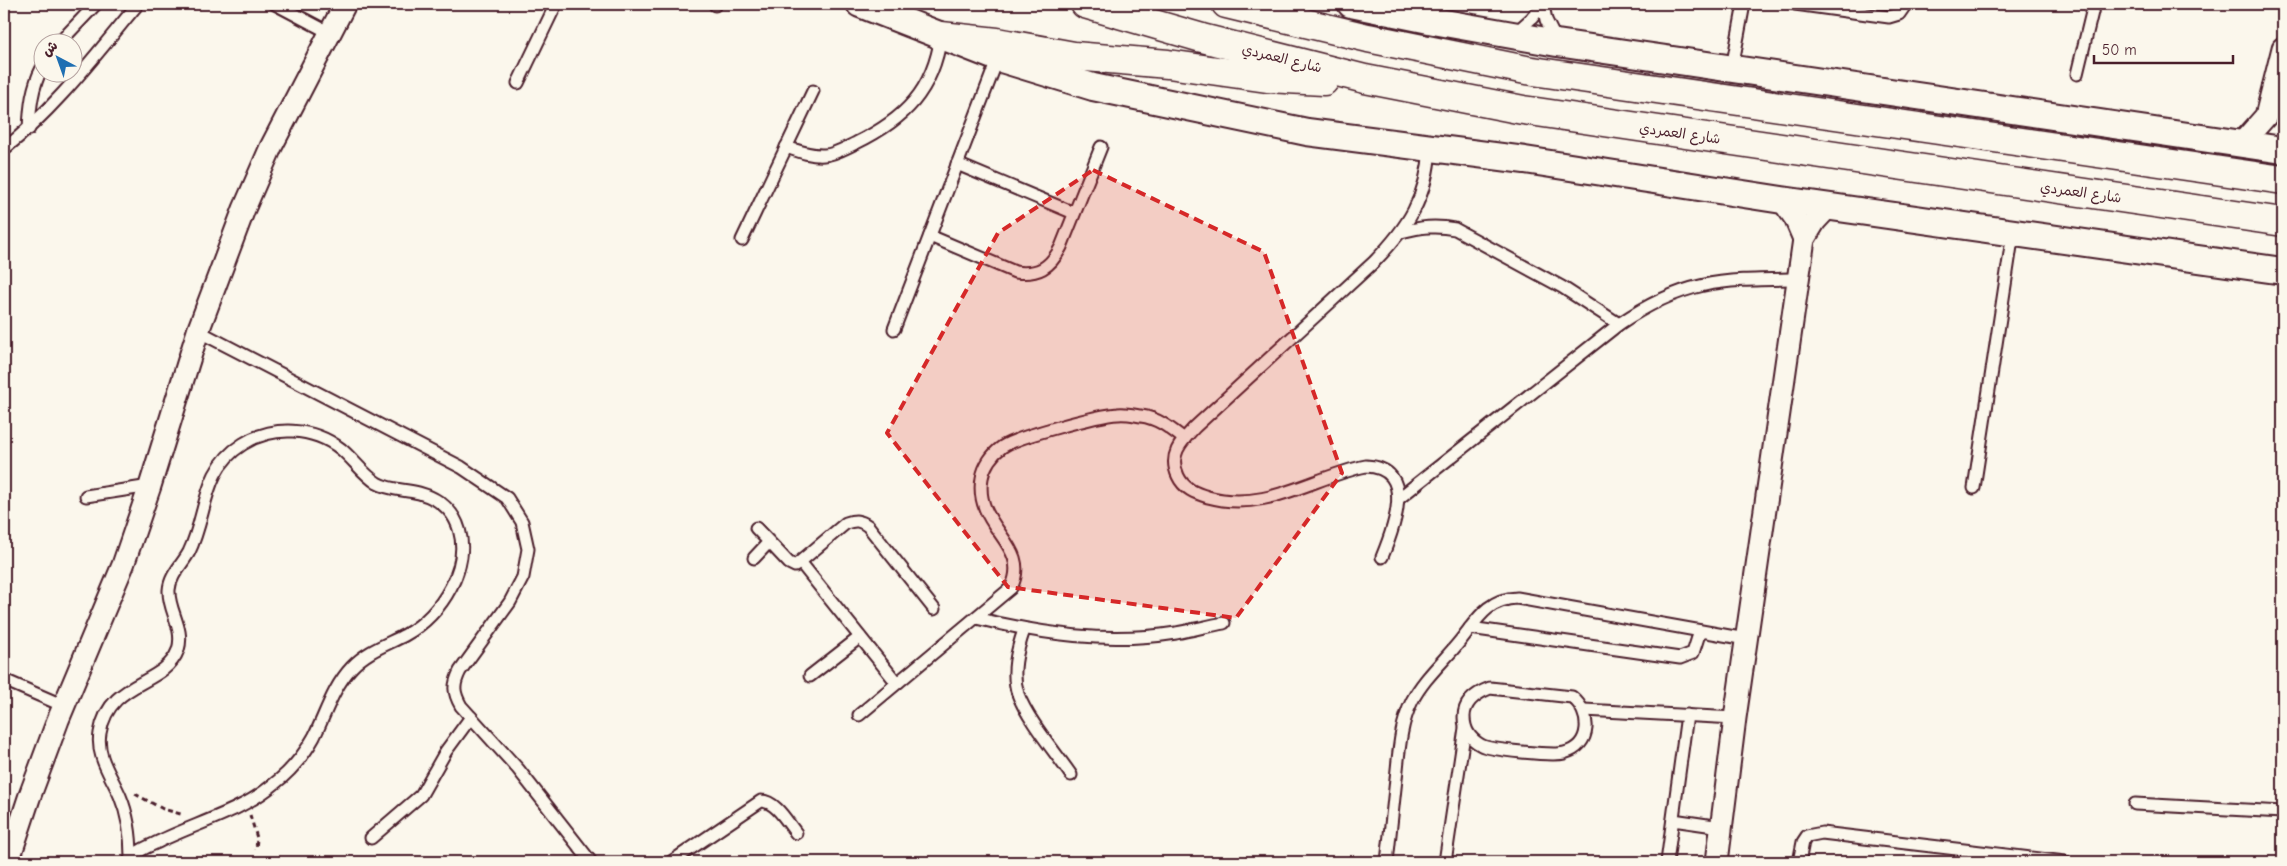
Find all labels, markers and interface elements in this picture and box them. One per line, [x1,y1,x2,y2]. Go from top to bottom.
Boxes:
north arrow [32,32,82,82]
scale bar [2094,32,2233,64]
text: ش [38,37,61,60]
street label: شارع العمردي [1240,40,1324,79]
text: 50 m [2102,41,2137,59]
street label: شارع العمردي [1638,119,1722,150]
street label: شارع العمردي [2039,178,2123,209]

